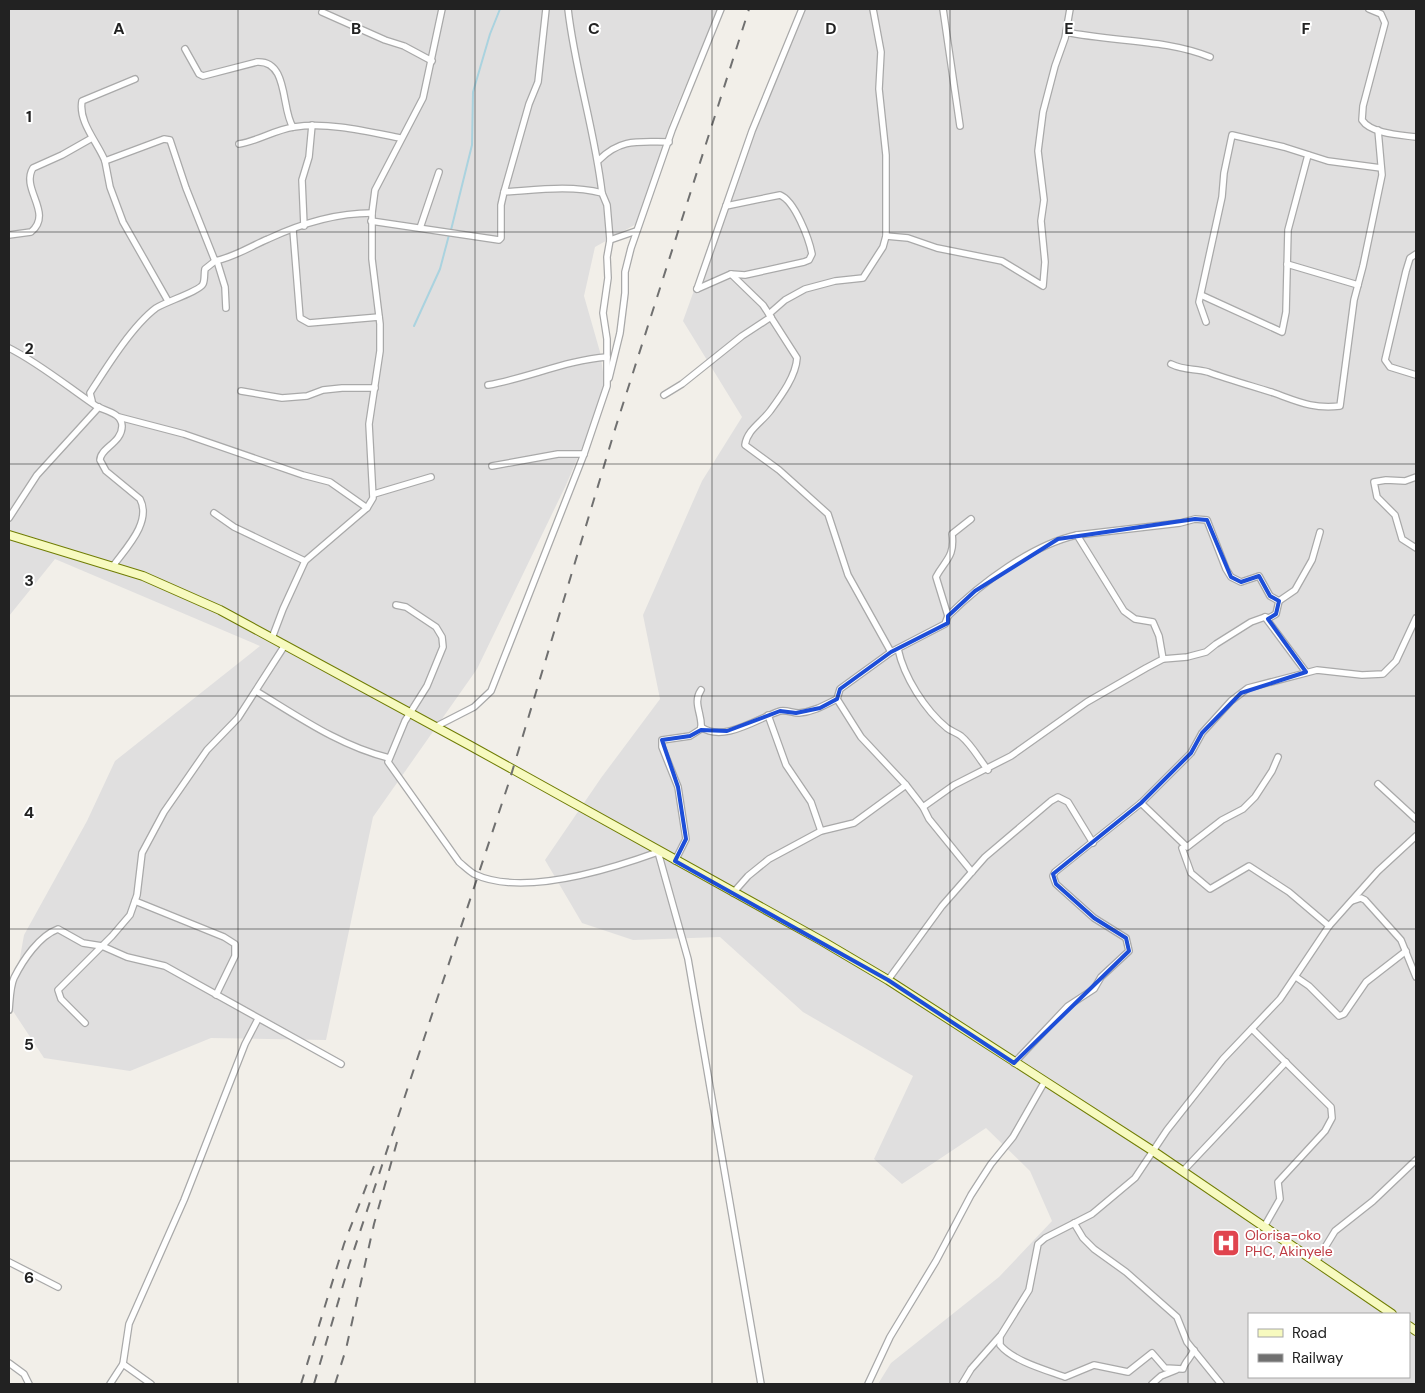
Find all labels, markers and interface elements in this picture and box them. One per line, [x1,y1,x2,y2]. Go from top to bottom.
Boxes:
text: A [113,18,125,39]
text: B [351,18,361,39]
text: C [588,18,600,39]
text: D [825,18,837,39]
text: E [1064,18,1074,39]
text: F [1302,18,1311,39]
text: 1 [26,106,32,127]
text: 2 [24,338,34,359]
text: 3 [24,570,34,591]
text: 4 [24,802,34,823]
text: 5 [24,1034,34,1055]
place label: Olorisa-oko PHC, Akinyele [1245,1226,1333,1260]
hospital icon: Olorisa-oko PHC, Akinyele [1211,1228,1241,1258]
text: 6 [24,1267,34,1288]
legend [1248,1313,1410,1378]
text: Road [1292,1323,1327,1343]
text: Railway [1292,1348,1344,1368]

